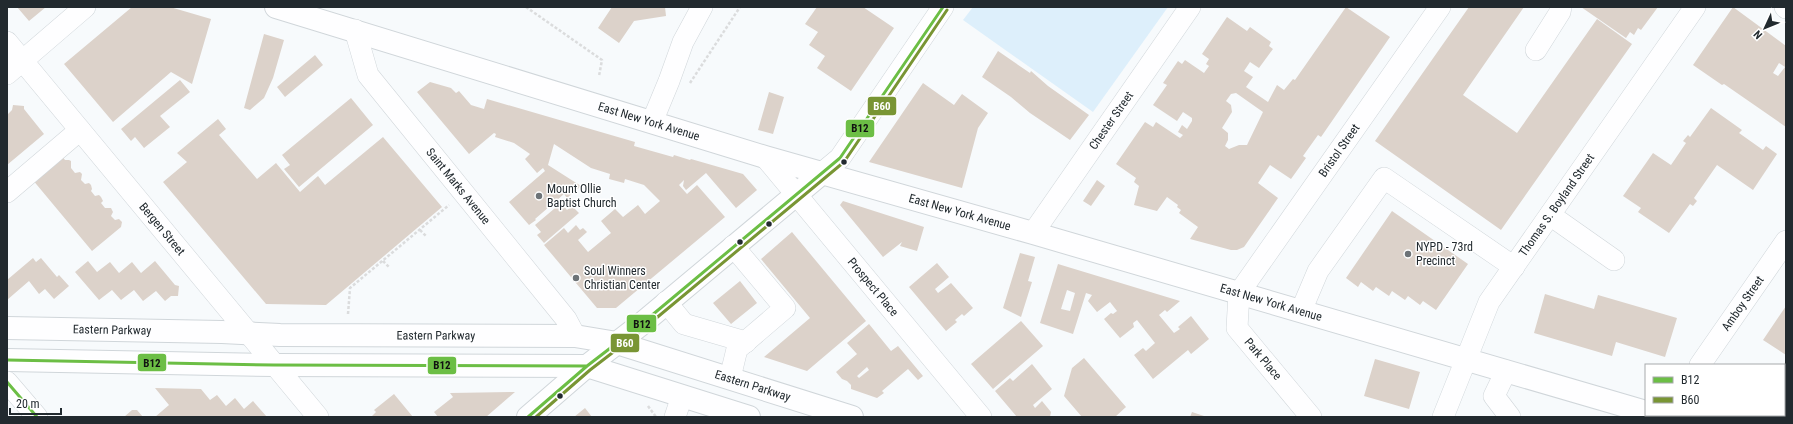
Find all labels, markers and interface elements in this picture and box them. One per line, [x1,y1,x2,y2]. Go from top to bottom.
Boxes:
north arrow [1745,8,1785,48]
text: N [1751,27,1765,42]
street label: Chester Street [1086,88,1136,152]
line badge: B60 [867,96,897,116]
street label: East New York Avenue [596,99,702,144]
text: B60 [873,100,891,113]
line badge: B12 [845,119,875,138]
street label: Bristol Street [1316,121,1363,180]
text: B12 [851,122,869,135]
street label: Saint Marks Avenue [423,145,493,227]
street label: Thomas S. Boyland Street [1516,151,1598,259]
unlabelled marker [839,157,849,167]
place label: Mount Ollie Baptist Church [547,182,617,210]
marker: Mount Ollie Baptist Church [534,191,544,201]
street label: East New York Avenue [907,191,1013,233]
street label: Bergen Street [136,200,188,258]
unlabelled marker [764,219,774,229]
unlabelled marker [735,237,745,247]
place label: NYPD - 73rd Precinct [1416,240,1473,268]
marker: NYPD - 73rd Precinct [1403,249,1413,259]
street label: Prospect Place [845,255,901,319]
place label: Soul Winners Christian Center [584,264,661,292]
marker: Soul Winners Christian Center [571,273,581,283]
street label: Amboy Street [1719,273,1767,334]
street label: East New York Avenue [1218,281,1324,324]
line badge: B12 [626,314,657,333]
text: B12 [633,318,651,331]
street label: Eastern Parkway [73,322,151,338]
street label: Eastern Parkway [397,328,475,343]
line badge: B60 [610,333,640,353]
street label: Park Place [1241,335,1285,383]
text: B60 [616,337,634,350]
line badge: B12 [137,353,167,372]
line badge: B12 [427,356,457,375]
text: B12 [143,357,161,370]
text: B12 [433,359,451,372]
legend [1645,364,1785,416]
street label: Eastern Parkway [713,367,792,404]
text: B12 [1681,373,1699,387]
scale bar [10,390,61,416]
unlabelled marker [555,391,565,401]
text: B60 [1681,393,1699,407]
text: 20 m [16,397,40,411]

